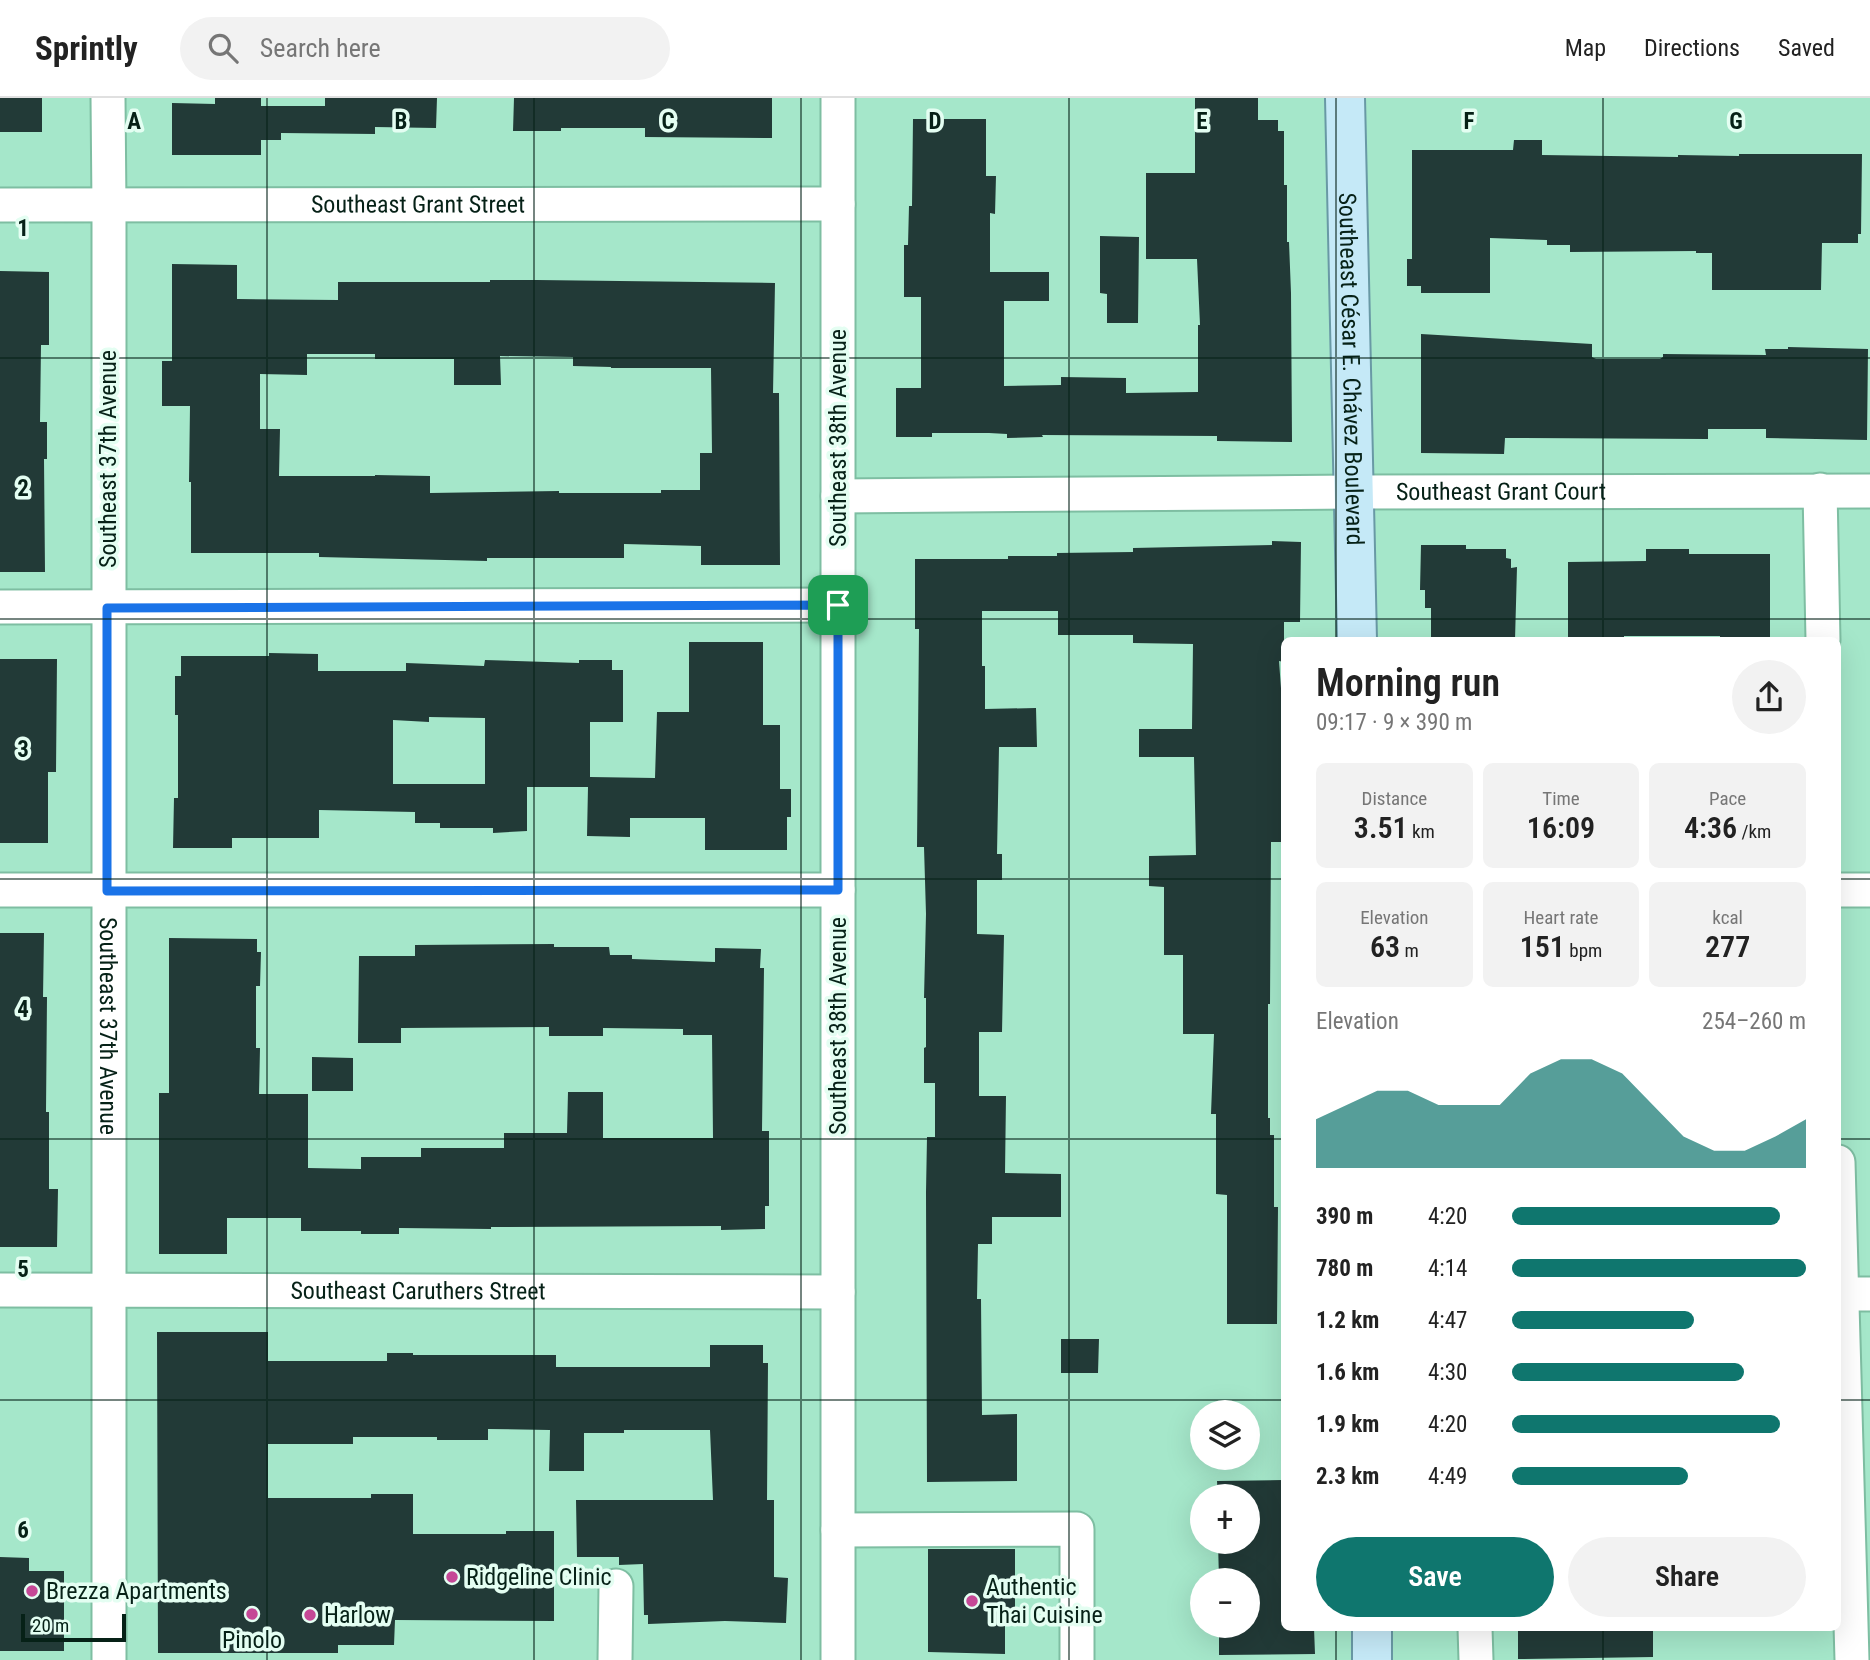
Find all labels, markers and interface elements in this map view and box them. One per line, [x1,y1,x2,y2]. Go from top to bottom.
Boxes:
search box [180,17,670,80]
text: Sprintly [35,29,138,68]
icon: search [204,29,242,67]
text: Search here [260,33,381,63]
text: Map [1565,34,1606,62]
text: Directions [1644,34,1740,62]
text: Saved [1778,34,1835,62]
text: A [127,108,141,135]
text: B [395,108,407,135]
text: C [661,108,675,135]
text: D [929,108,942,135]
text: E [1196,108,1208,135]
text: F [1464,108,1475,135]
text: G [1729,108,1743,135]
street label: Southeast Grant Street [311,190,525,219]
street label: Southeast César E. Chávez Boulevard [1333,192,1369,546]
text: 1 [17,215,29,242]
street label: Southeast 38th Avenue [824,329,852,547]
street label: Southeast 37th Avenue [94,350,122,568]
text: 2 [17,475,29,502]
street label: Southeast Grant Court [1396,478,1606,506]
pin [808,575,868,635]
icon: arrive [819,586,857,624]
button: share [1732,660,1806,734]
text: Morning run [1316,661,1500,705]
text: 09:17 · 9 × 390 m [1316,709,1472,736]
text: 3 [17,736,29,763]
text: Distance [1362,787,1427,810]
text: Time [1542,787,1580,810]
text: Pace [1709,787,1746,810]
text: 3.51 [1354,810,1408,845]
text: 16:09 [1527,810,1595,845]
text: 4:36 [1684,810,1737,845]
text: km [1408,820,1435,843]
text: /km [1737,820,1771,843]
text: Elevation [1360,906,1429,929]
text: Heart rate [1523,906,1599,929]
text: kcal [1712,906,1743,929]
street label: Southeast 37th Avenue [94,917,122,1135]
street label: Southeast 38th Avenue [824,917,852,1135]
text: 63 [1370,929,1400,964]
text: 151 [1520,929,1565,964]
text: 277 [1705,929,1750,964]
text: m [1400,939,1419,962]
text: bpm [1565,939,1602,962]
text: 4 [17,996,29,1023]
text: Elevation [1316,1008,1399,1035]
text: 254–260 m [1702,1008,1806,1035]
text: 390 m [1316,1203,1373,1230]
text: 4:20 [1428,1203,1467,1230]
text: 780 m [1316,1255,1373,1282]
text: 4:14 [1428,1255,1467,1282]
text: 5 [17,1256,29,1283]
street label: Southeast Caruthers Street [290,1277,546,1305]
text: 1.2 km [1316,1307,1379,1334]
text: 4:47 [1428,1307,1467,1334]
text: 1.6 km [1316,1359,1379,1386]
text: 4:30 [1428,1359,1467,1386]
map controls [1190,1400,1260,1638]
button: layers [1190,1400,1260,1470]
text: 1.9 km [1316,1411,1379,1438]
text: 4:20 [1428,1411,1467,1438]
text: 2.3 km [1316,1463,1379,1490]
text: 4:49 [1428,1463,1467,1490]
button: + [1190,1484,1260,1554]
text: 6 [17,1517,29,1544]
button: Save [1316,1537,1554,1617]
button: Share [1568,1537,1806,1617]
place label: Ridgeline Clinic [466,1563,611,1591]
button: − [1190,1568,1260,1638]
marker: Ridgeline Clinic [444,1569,460,1585]
place label: Authentic Thai Cuisine [986,1573,1103,1629]
place label: Brezza Apartments [46,1577,227,1605]
marker: Brezza Apartments [24,1583,40,1599]
marker: Authentic Thai Cuisine [964,1593,980,1609]
place label: Harlow [324,1601,391,1629]
marker: Pinolo [244,1606,260,1622]
marker: Harlow [302,1607,318,1623]
scale bar [21,1611,126,1643]
text: 20 m [32,1614,69,1637]
place label: Pinolo [222,1626,282,1654]

